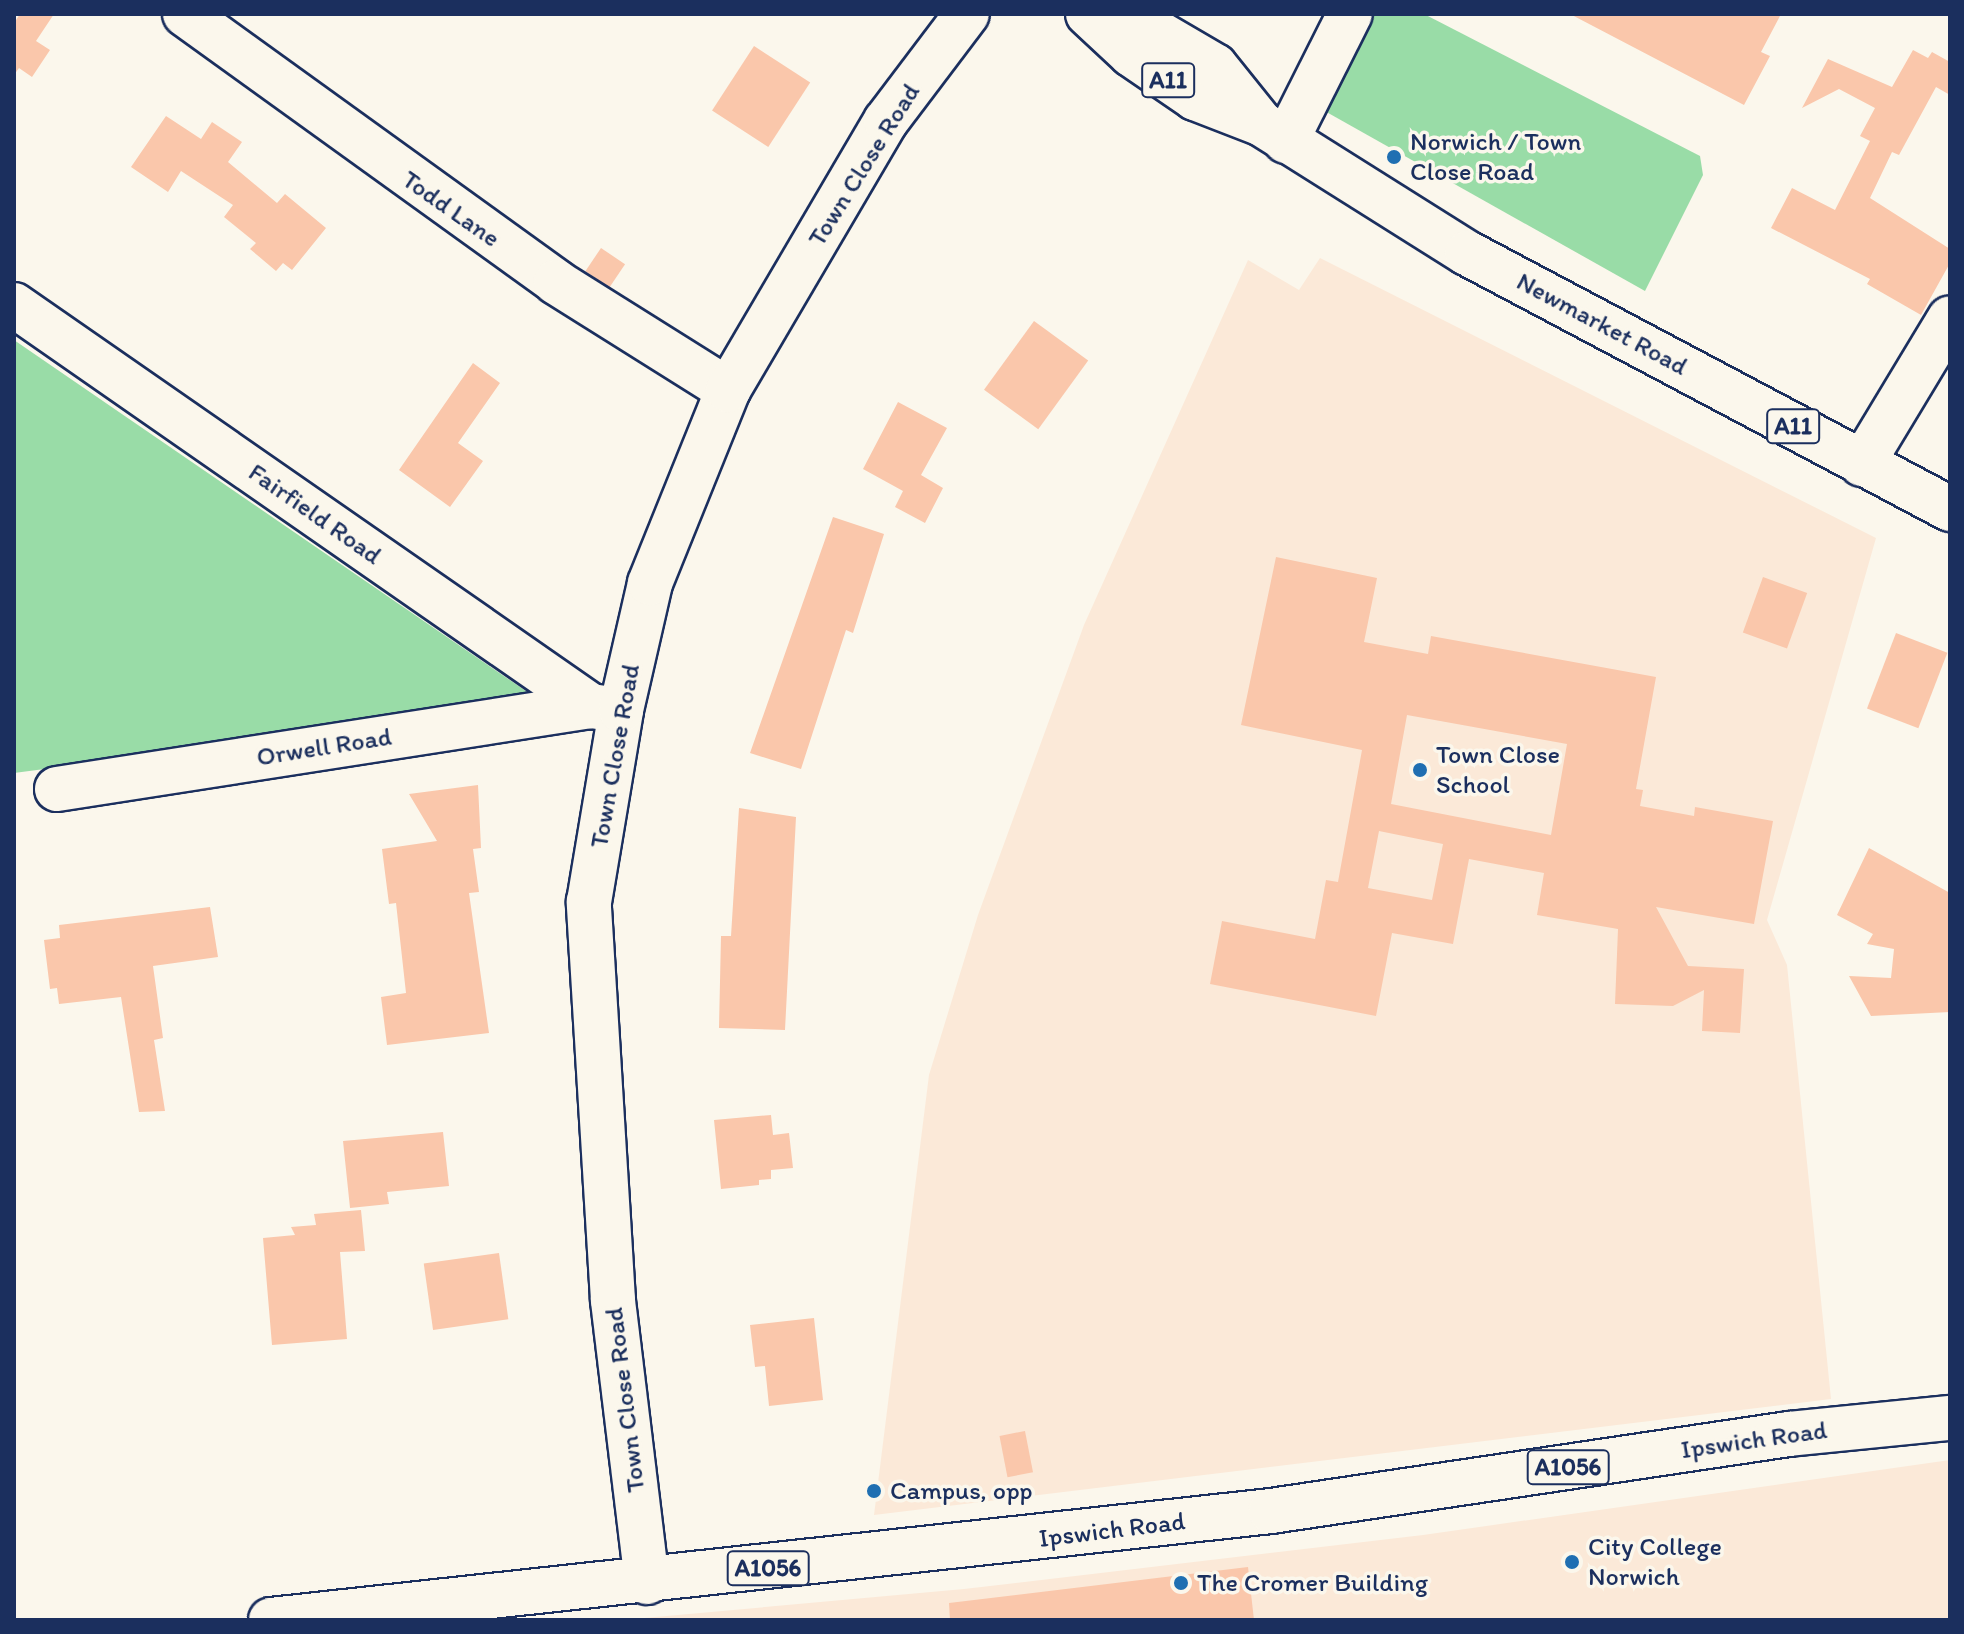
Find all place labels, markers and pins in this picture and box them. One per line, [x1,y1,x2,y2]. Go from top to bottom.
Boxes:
place label: Norwich / Town Close Road [1410,126,1581,188]
marker: Norwich / Town Close Road [1385,148,1403,166]
place label: Town Close School [1436,739,1560,800]
marker: Town Close School [1411,761,1429,779]
place label: Campus, opp [890,1475,1033,1507]
marker: Campus, opp [865,1482,883,1500]
place label: City College Norwich [1588,1531,1722,1592]
marker: City College Norwich [1563,1553,1581,1571]
place label: The Cromer Building [1197,1567,1427,1599]
marker: The Cromer Building [1172,1574,1190,1592]

